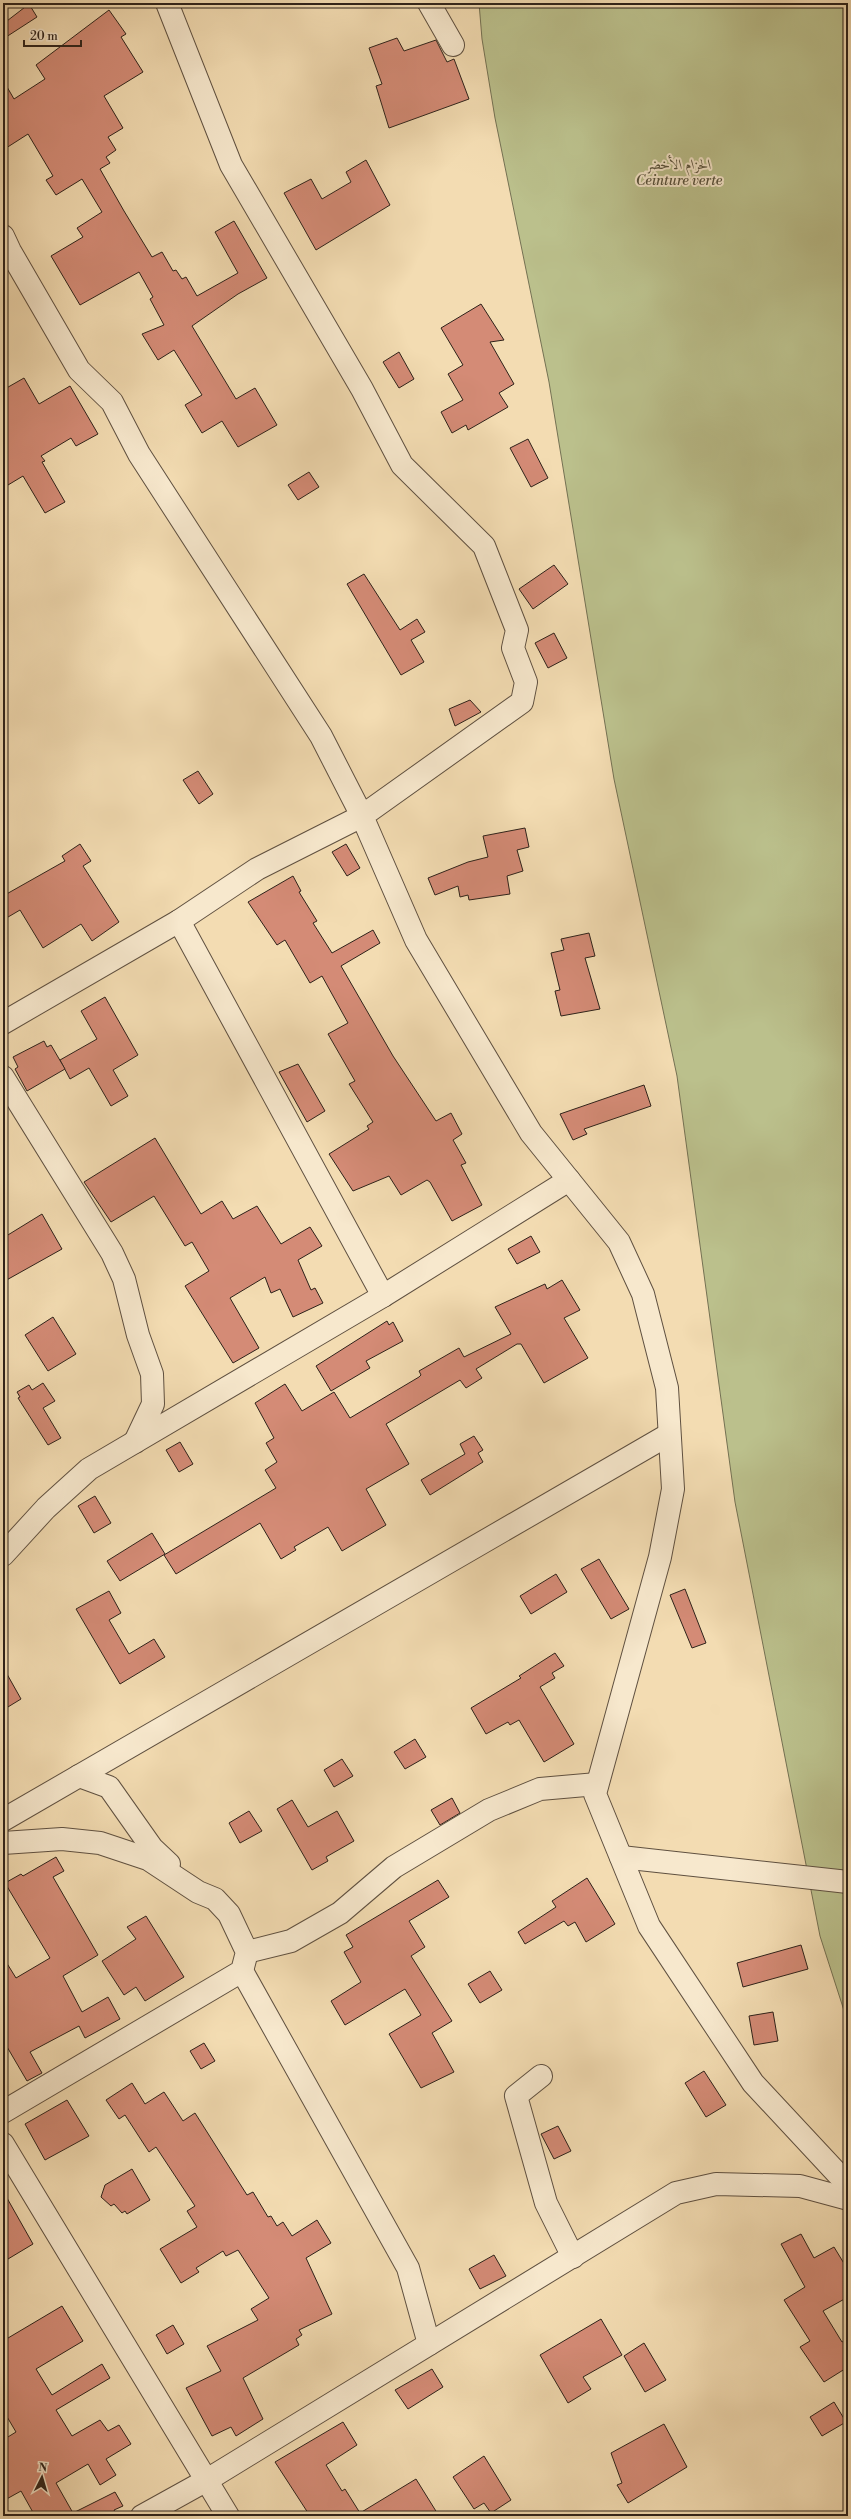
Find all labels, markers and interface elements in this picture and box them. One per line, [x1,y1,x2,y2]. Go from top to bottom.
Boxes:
scale bar [24,22,81,48]
text: 20 m [30,29,58,44]
park label: الحزام الأخضر Ceinture verte [636,154,723,190]
north arrow [22,2457,62,2497]
text: N [38,2461,48,2475]

